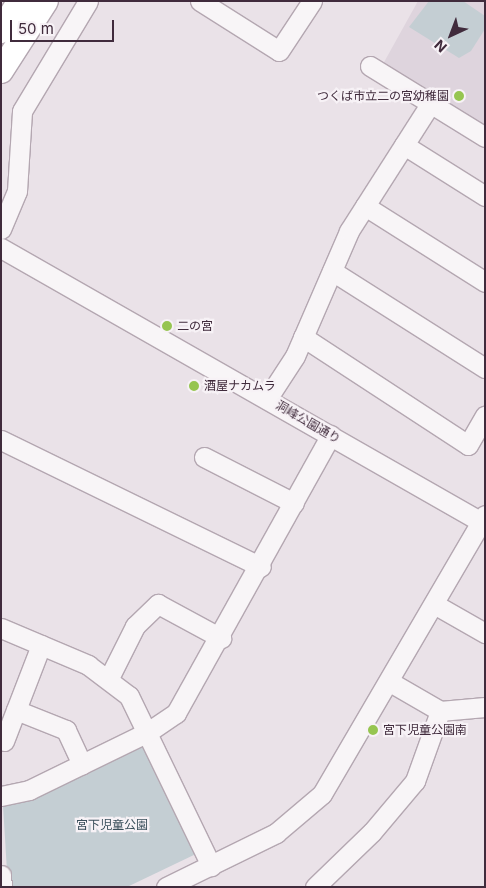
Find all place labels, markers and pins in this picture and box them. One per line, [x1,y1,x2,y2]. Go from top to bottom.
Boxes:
place label: つくば市立二の宮幼稚園 [317,89,449,103]
marker: つくば市立二の宮幼稚園 [453,90,465,102]
place label: 二の宮 [177,319,213,333]
marker: 二の宮 [161,320,173,332]
place label: 酒屋ナカムラ [204,379,276,393]
marker: 酒屋ナカムラ [188,380,200,392]
place label: 宮下児童公園南 [383,723,467,737]
marker: 宮下児童公園南 [367,724,379,736]

